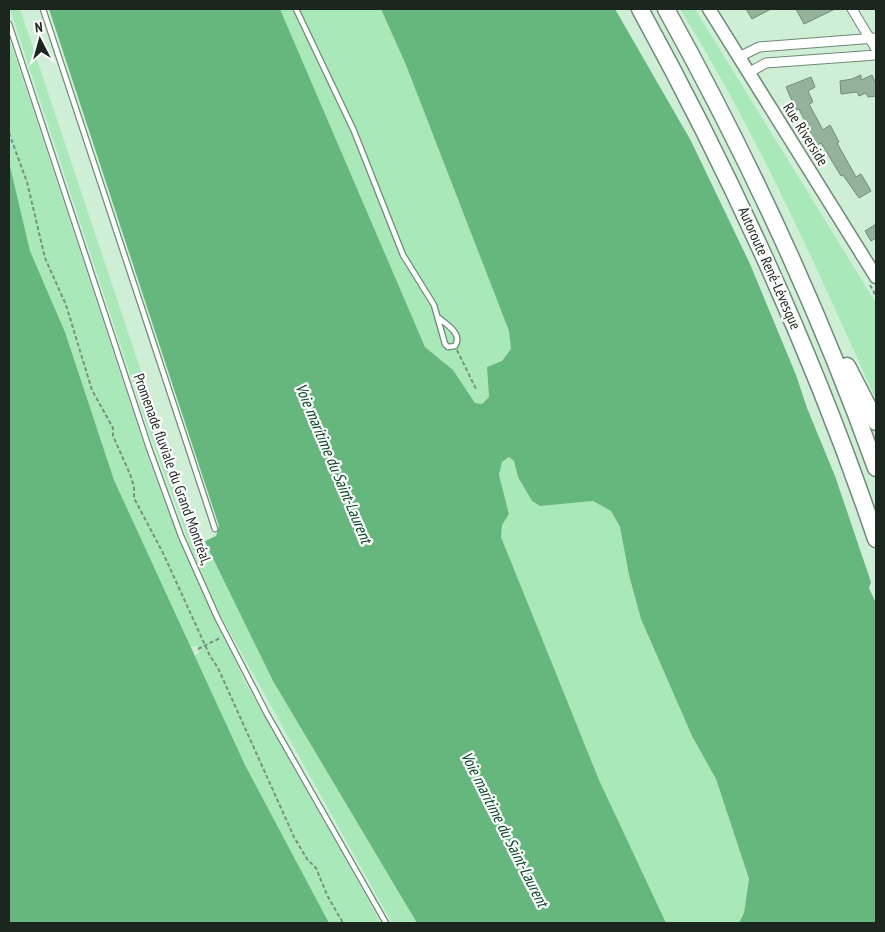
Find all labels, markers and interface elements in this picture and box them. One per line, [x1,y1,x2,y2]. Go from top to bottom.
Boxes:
north arrow [15,15,65,65]
text: N [34,18,43,36]
street label: Rue Riverside [779,99,833,169]
street label: Autoroute René-Lévesque [734,204,806,332]
street label: Promenade fluviale du Grand Montréal, [130,371,217,567]
water label: Voie maritime du Saint-Laurent [291,380,377,547]
water label: Voie maritime du Saint-Laurent [457,748,554,912]

